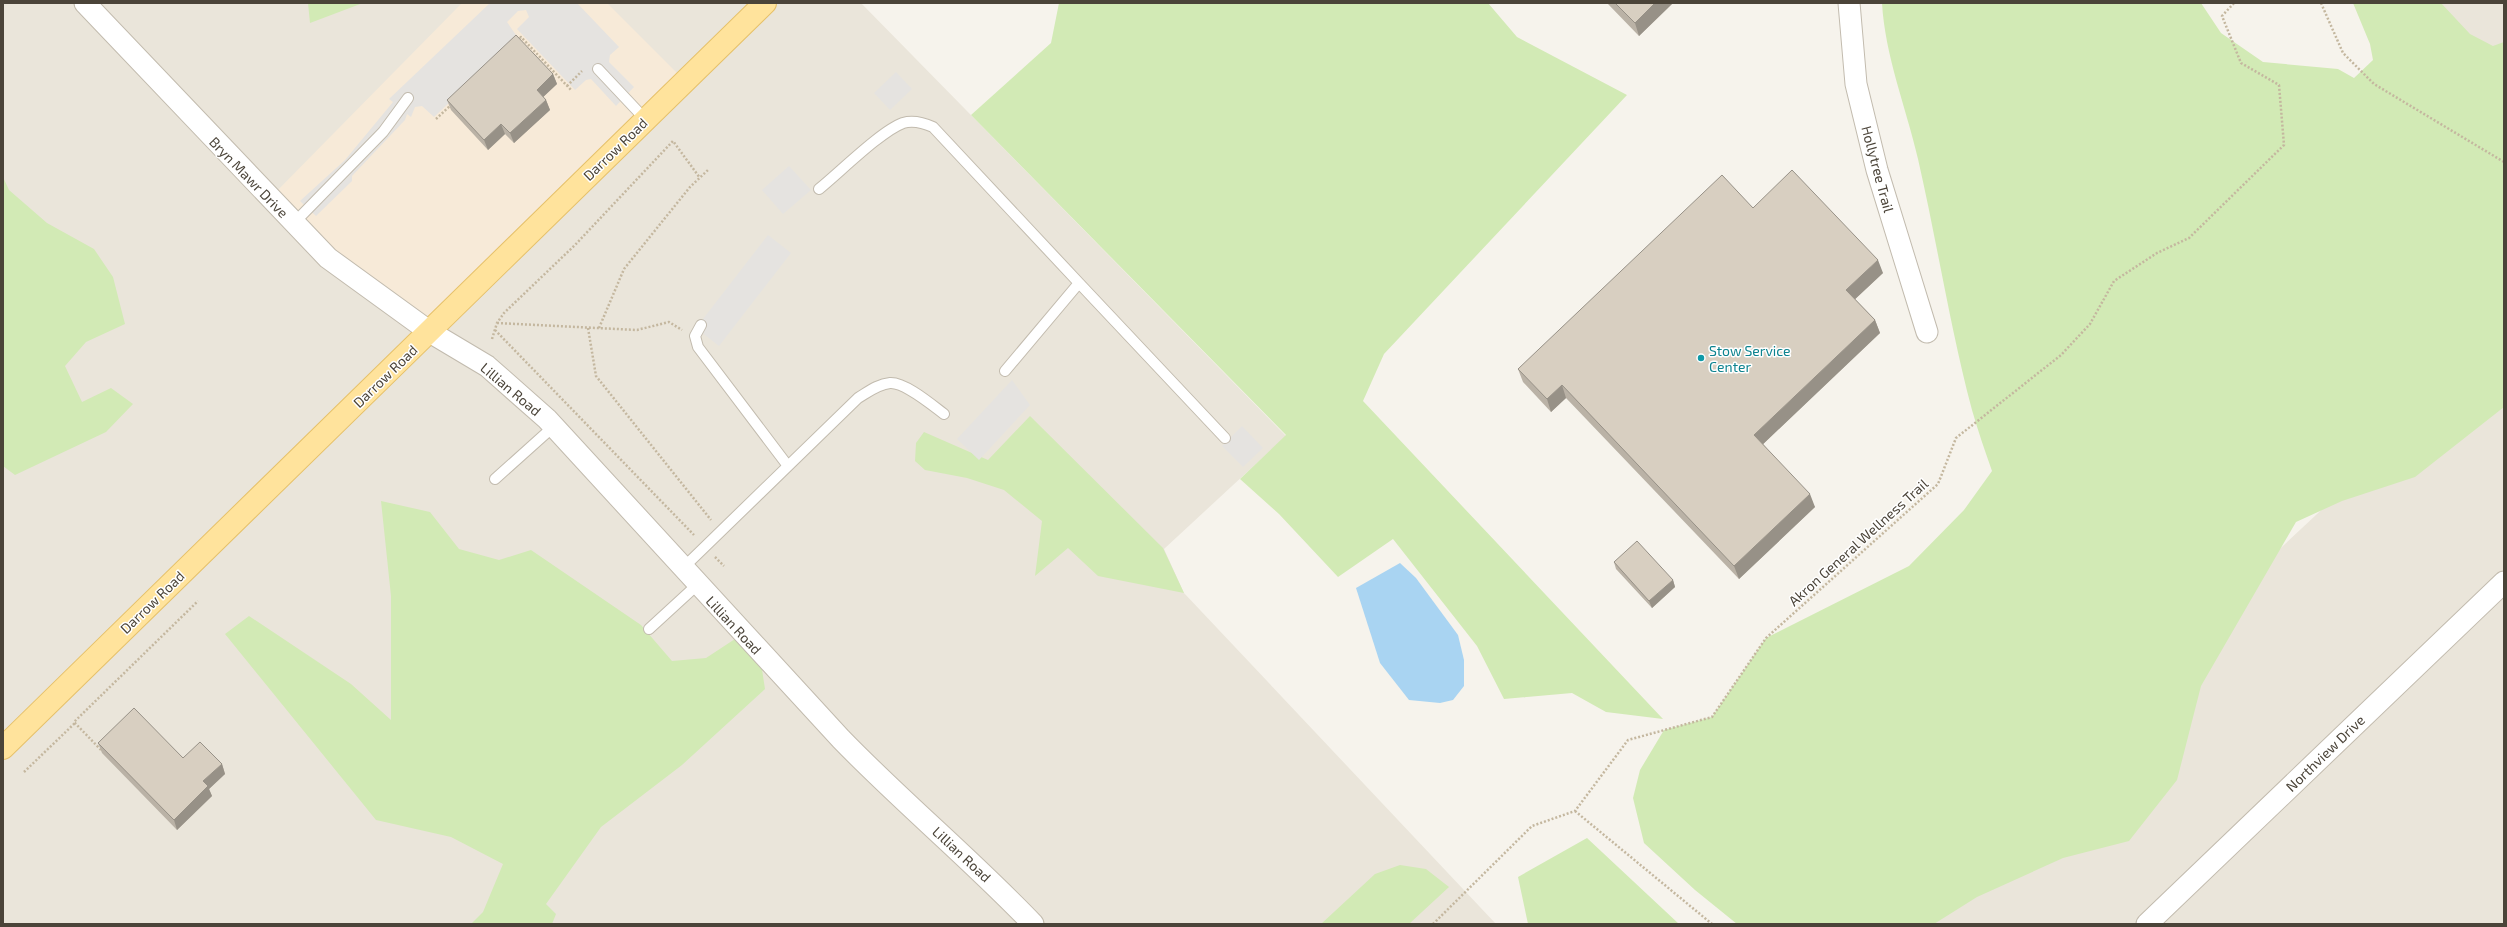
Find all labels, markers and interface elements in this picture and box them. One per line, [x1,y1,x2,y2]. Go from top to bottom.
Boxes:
street label: Darrow Road [579,114,651,184]
street label: Hollytree Trail [1858,124,1898,215]
street label: Bryn Mawr Drive [206,133,292,221]
street label: Darrow Road [349,341,421,411]
place label: Stow Service Center [1709,342,1791,375]
marker: Stow Service Center [1696,353,1706,363]
street label: Lillian Road [477,359,545,419]
street label: Akron General Wellness Trail [1785,474,1932,609]
street label: Darrow Road [116,567,188,637]
street label: Lillian Road [703,592,765,658]
street label: Northview Drive [2282,711,2368,795]
street label: Lillian Road [929,823,995,885]

